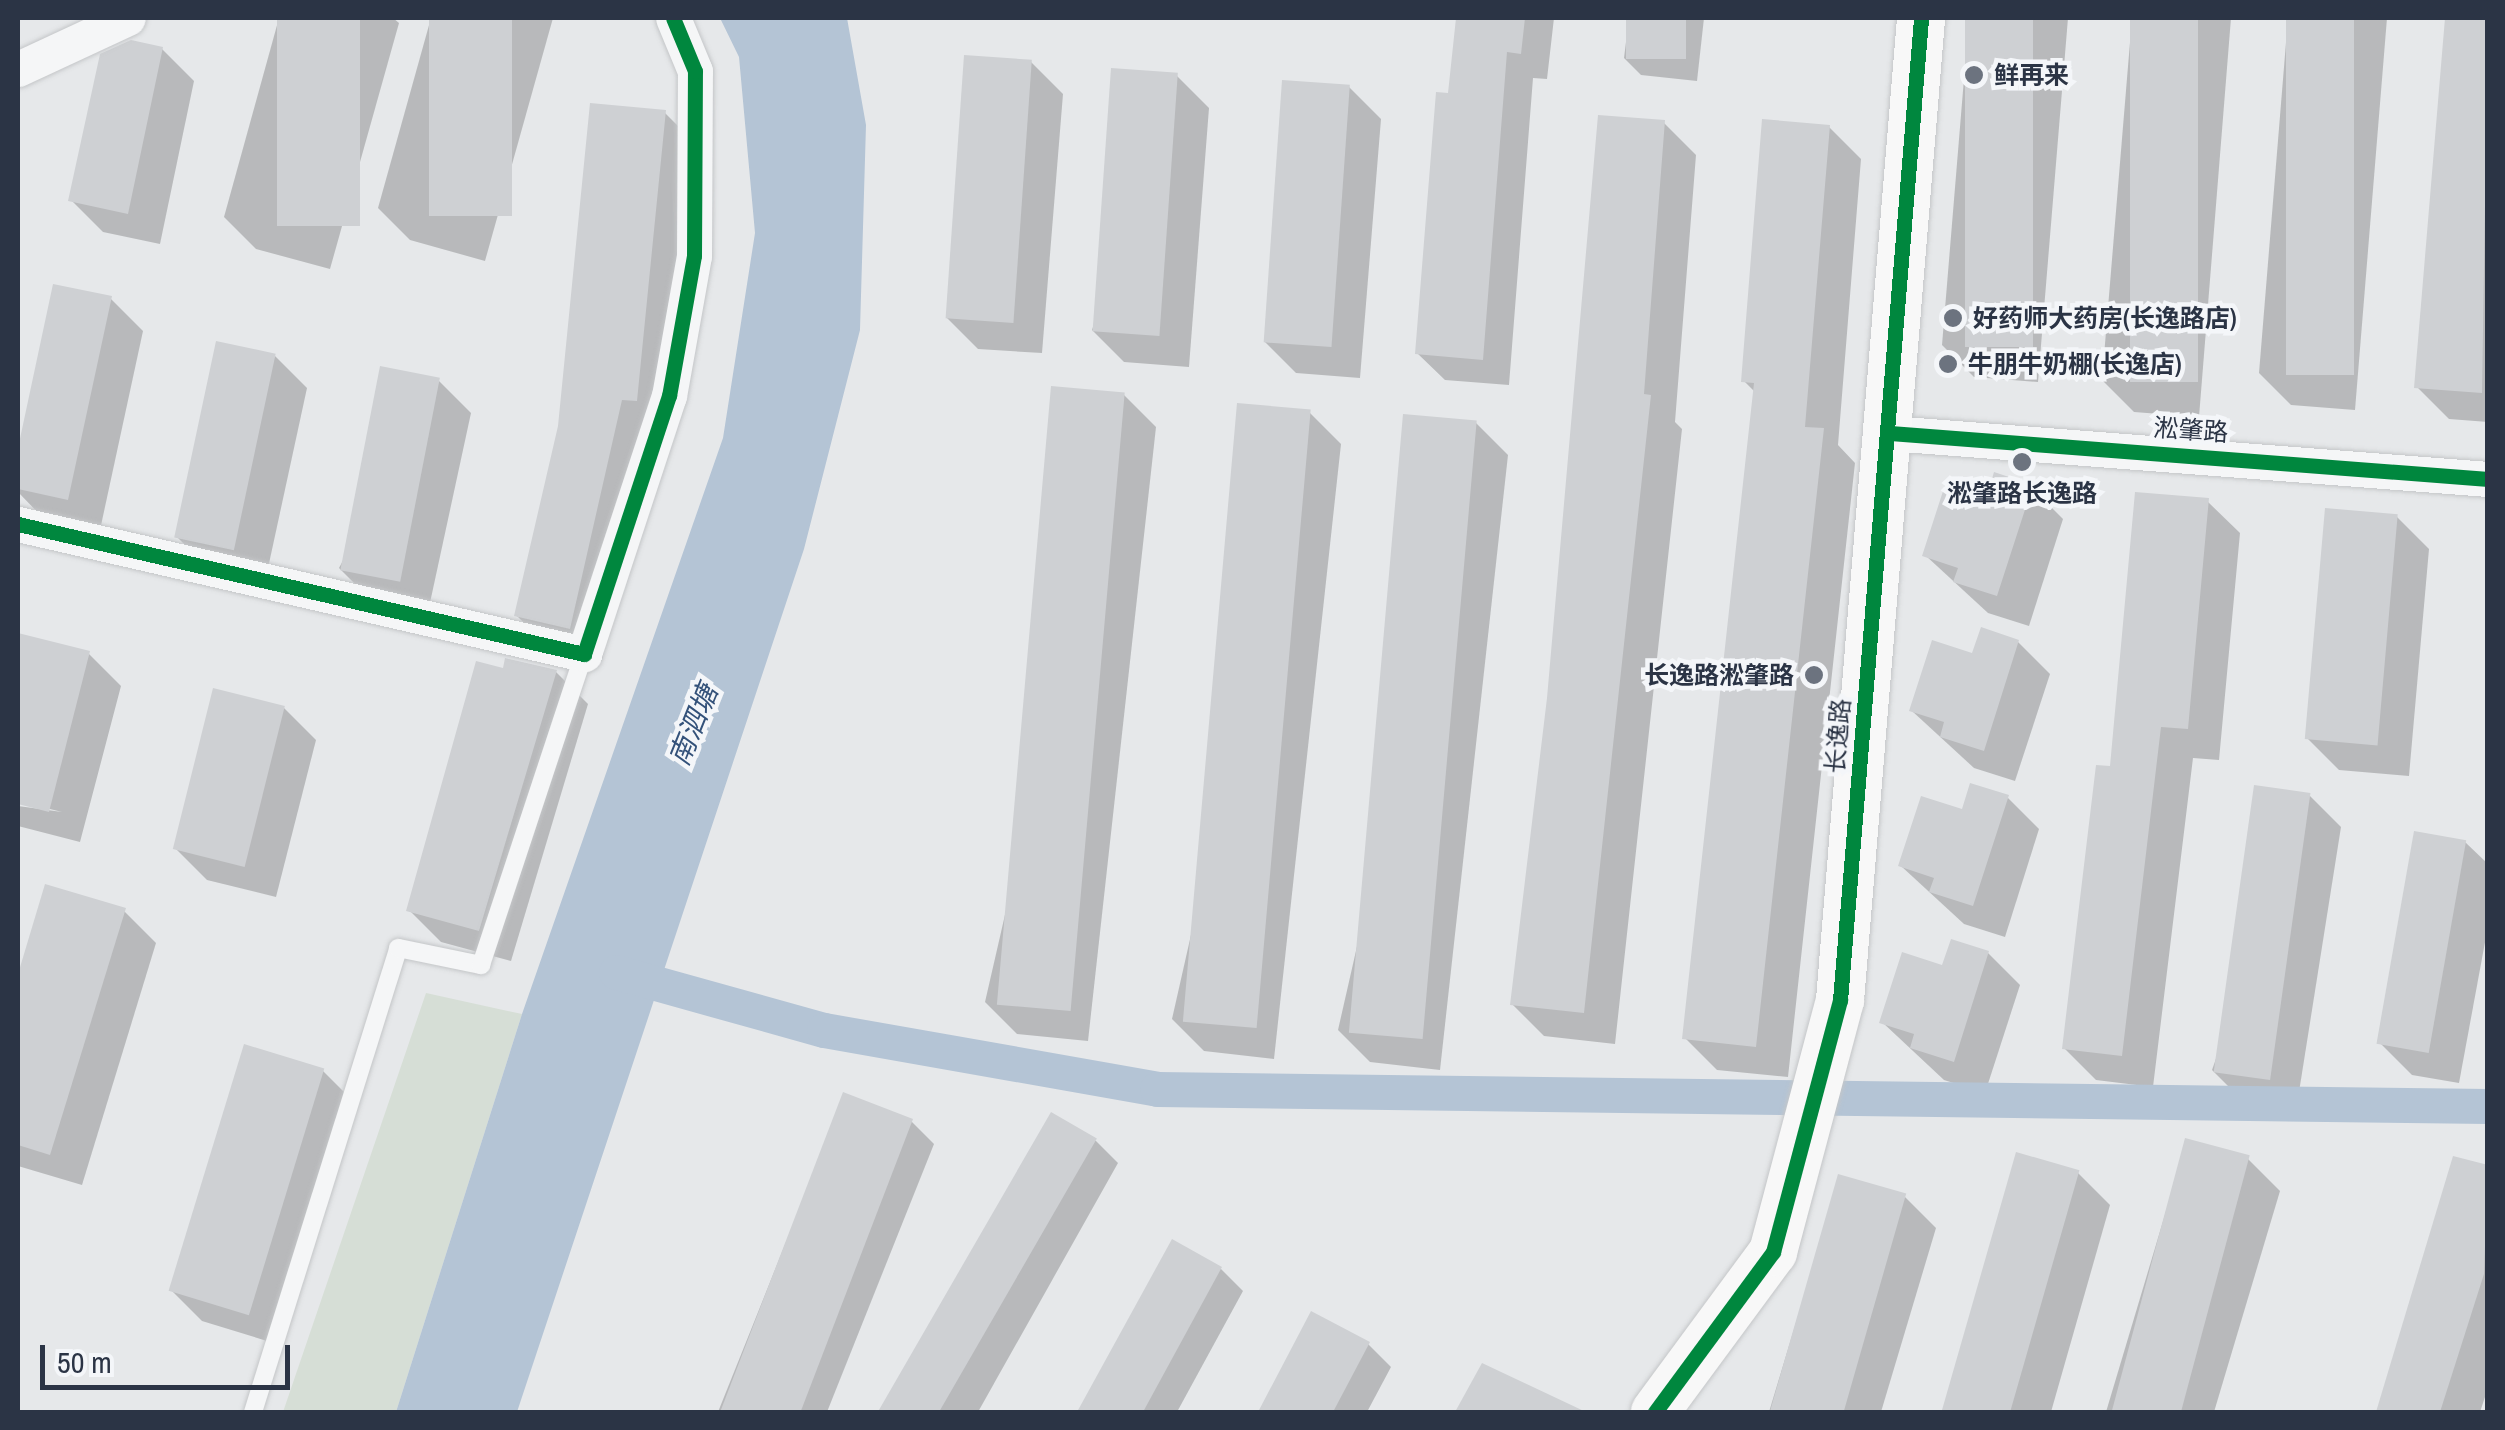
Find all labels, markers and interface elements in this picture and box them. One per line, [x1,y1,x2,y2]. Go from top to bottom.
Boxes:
place label: 鲜再来 [1994,60,2069,90]
marker: 鲜再来 [1963,64,1985,86]
place label: 好药师大药房(长逸路店) [1973,303,2237,333]
marker: 好药师大药房(长逸路店) [1942,307,1964,329]
place label: 牛朋牛奶棚(长逸店) [1968,349,2182,379]
marker: 牛朋牛奶棚(长逸店) [1937,353,1959,375]
street label: 淞肇路 [2153,412,2229,448]
marker: 淞肇路长逸路 [2011,451,2033,473]
place label: 淞肇路长逸路 [1947,478,2097,508]
place label: 长逸路淞肇路 [1644,660,1794,690]
marker: 长逸路淞肇路 [1803,664,1825,686]
water label: 南泗塘 [662,680,724,770]
street label: 长逸路 [1820,697,1856,775]
scale bar [45,1325,295,1387]
text: 50 m [57,1342,112,1382]

